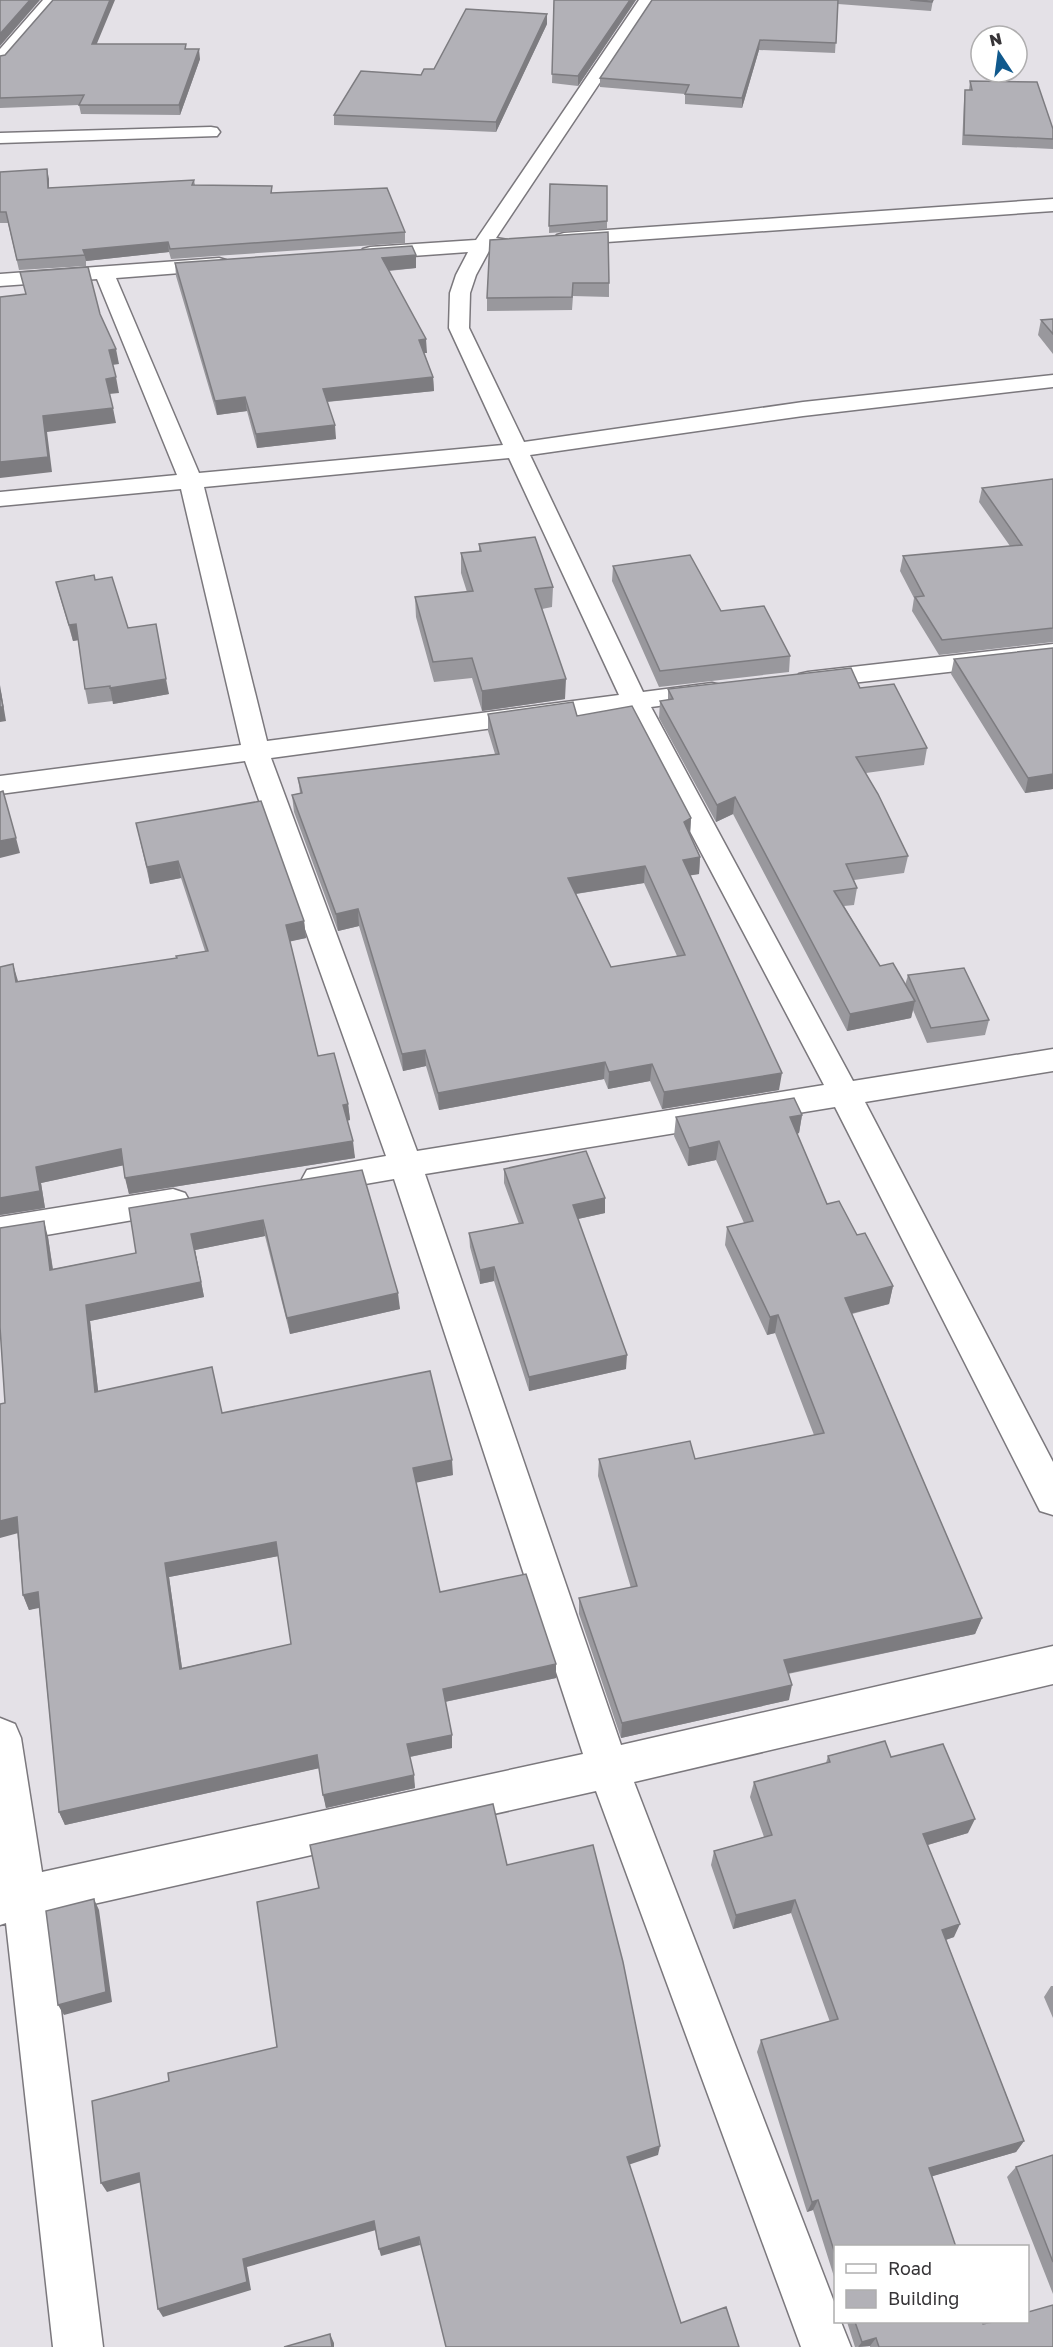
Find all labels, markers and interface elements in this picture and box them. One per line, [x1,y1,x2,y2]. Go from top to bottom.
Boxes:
north arrow [969,24,1029,84]
text: N [987,28,1004,50]
legend [834,2245,1029,2323]
text: Road [888,2257,932,2279]
text: Building [888,2287,959,2309]

